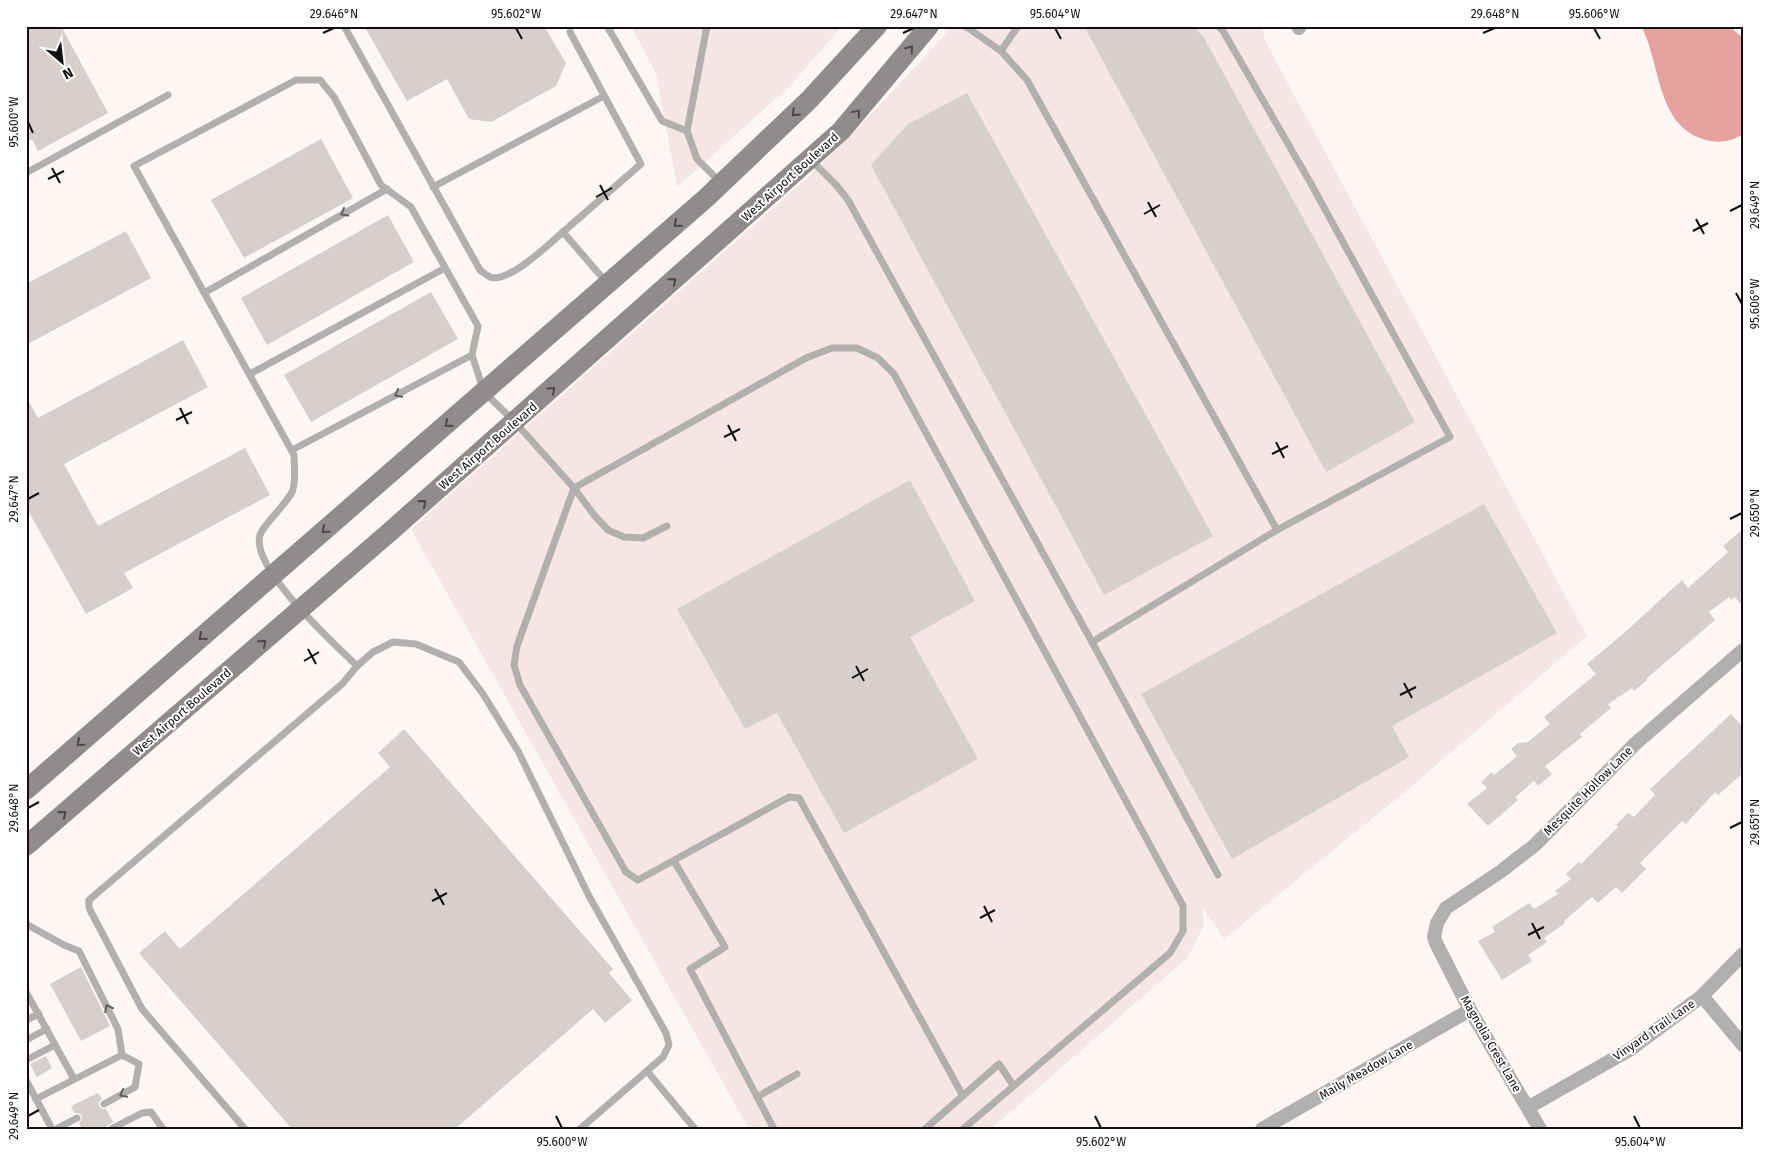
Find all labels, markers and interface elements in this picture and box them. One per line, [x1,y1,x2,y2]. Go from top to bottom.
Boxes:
text: 29.646°N [310,7,358,21]
text: 95.602°W [491,7,541,21]
text: 29.647°N [890,7,938,21]
text: 95.604°W [1030,7,1080,21]
text: 29.648°N [1471,7,1519,21]
text: 95.606°W [1569,7,1619,21]
north arrow [38,38,88,88]
one-way arrow [904,46,912,55]
text: N [60,63,76,83]
text: 95.600°W [7,96,21,148]
one-way arrow [792,107,801,116]
one-way arrow [851,109,860,118]
street label: West Airport Boulevard [739,130,841,224]
text: 29.649°N [1748,181,1762,229]
one-way arrow [341,207,350,217]
one-way arrow [674,218,683,227]
one-way arrow [668,278,677,287]
text: 95.606°W [1748,279,1762,329]
one-way arrow [546,386,555,395]
one-way arrow [394,388,403,398]
street label: West Airport Boulevard [436,400,540,492]
one-way arrow [444,418,453,427]
text: 29.647°N [7,475,21,523]
text: 29.650°N [1748,489,1762,537]
one-way arrow [417,500,426,509]
one-way arrow [321,524,330,533]
one-way arrow [199,631,208,640]
one-way arrow [257,639,266,648]
street label: West Airport Boulevard [130,666,234,758]
one-way arrow [76,738,85,747]
street label: Mesquite Hollow Lane [1541,744,1635,838]
text: 29.648°N [7,784,21,832]
text: 29.651°N [1748,799,1762,845]
one-way arrow [58,811,67,820]
street label: Magnolia Crest Lane [1458,993,1524,1095]
street label: Vinyard Trail Lane [1610,997,1698,1063]
one-way arrow [104,1005,114,1014]
street label: Maily Meadow Lane [1317,1037,1415,1103]
one-way arrow [119,1087,128,1097]
text: 29.649°N [7,1092,21,1140]
text: 95.600°W [536,1135,588,1149]
text: 95.602°W [1076,1135,1126,1149]
text: 95.604°W [1615,1135,1665,1149]

